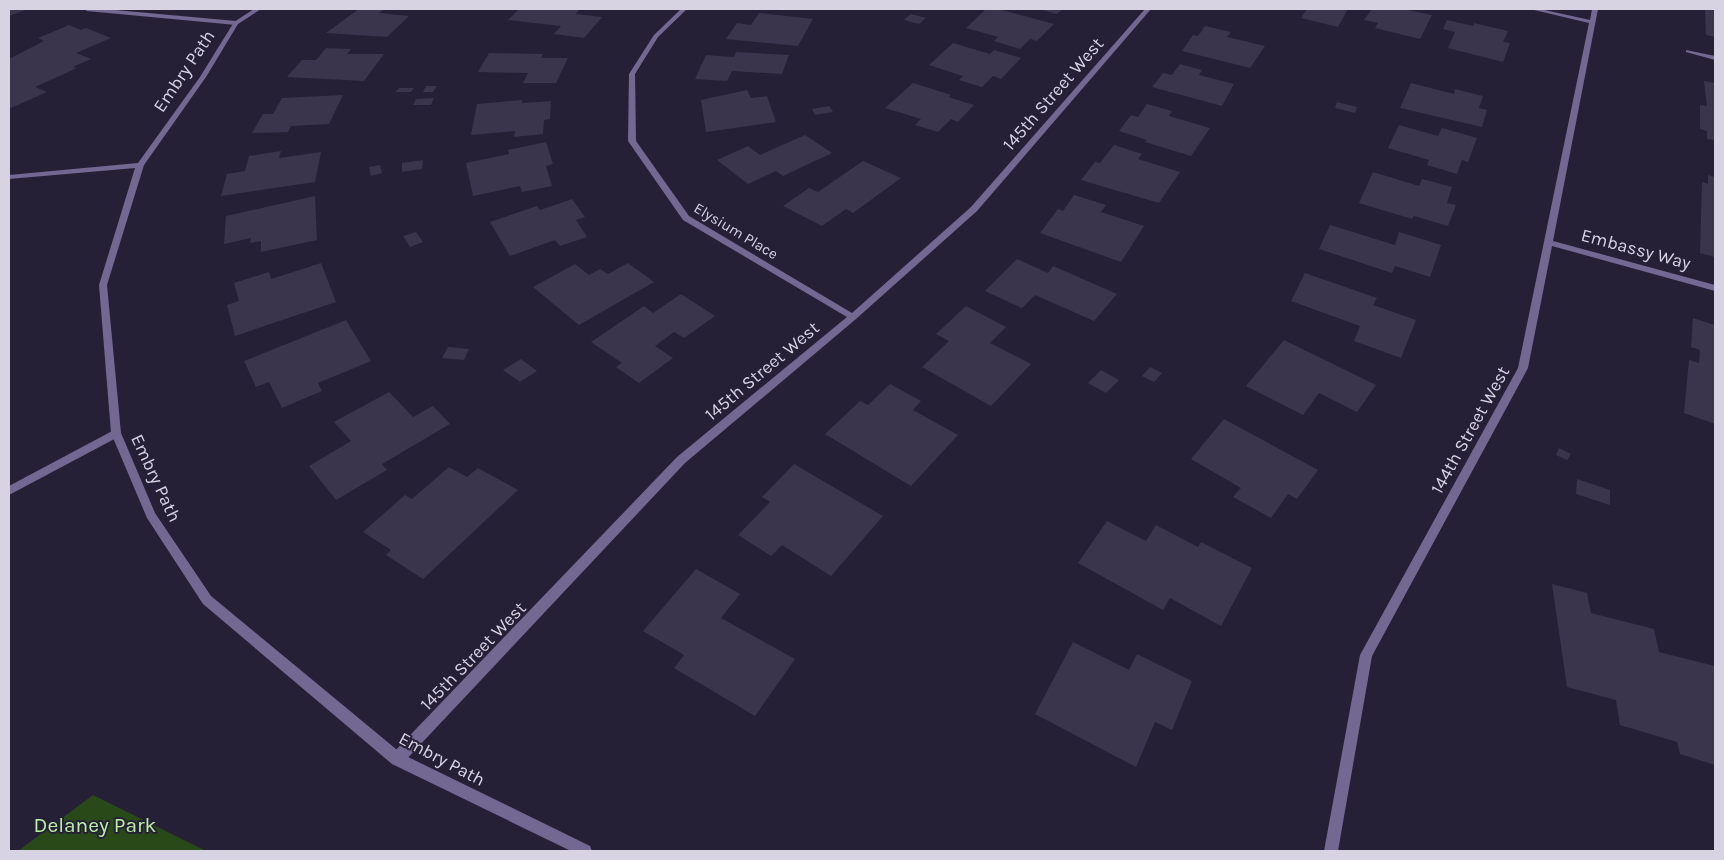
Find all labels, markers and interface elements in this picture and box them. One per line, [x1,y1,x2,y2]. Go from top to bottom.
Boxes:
street label: Embry Path [149,26,219,116]
street label: 145th Street West [998,33,1108,155]
street label: Elysium Place [691,199,781,263]
street label: Embassy Way [1579,224,1694,274]
street label: 145th Street West [700,317,824,425]
street label: 144th Street West [1426,362,1514,498]
street label: Embry Path [126,431,186,525]
street label: 145th Street West [416,597,531,715]
street label: Embry Path [395,727,489,791]
park label: Delaney Park [34,813,157,837]

